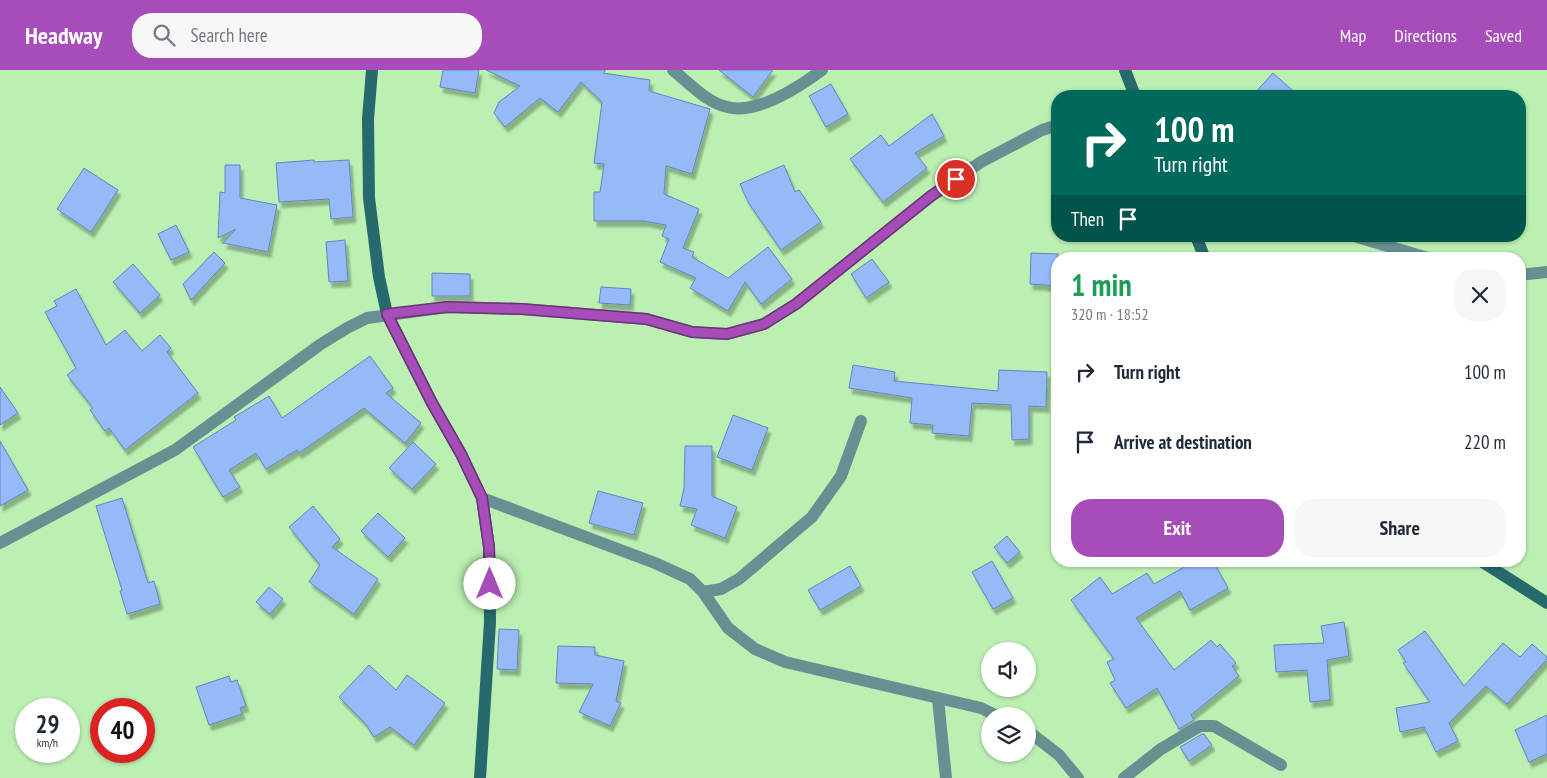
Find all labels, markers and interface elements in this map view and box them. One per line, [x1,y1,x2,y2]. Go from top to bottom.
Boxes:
search box [132,13,482,58]
text: Headway [25,20,102,51]
icon: search [150,21,178,49]
text: Search here [190,23,268,47]
text: Map [1340,24,1366,47]
text: Directions [1394,24,1457,47]
text: Saved [1485,24,1522,47]
text: 100 m [1154,106,1235,152]
icon: right [1071,110,1136,175]
text: Turn right [1154,150,1228,178]
pin [935,158,977,200]
icon: arrive [942,165,970,193]
icon: arrive [1114,205,1142,233]
text: Then [1071,207,1104,231]
text: 1 min [1071,265,1132,304]
button: close [1454,269,1506,321]
text: 320 m · 18:52 [1071,304,1149,324]
icon: right [1071,358,1099,386]
text: Turn right [1114,360,1180,384]
text: 100 m [1464,360,1506,384]
icon: arrive [1071,428,1099,456]
text: Arrive at destination [1114,430,1252,454]
text: 220 m [1464,430,1506,454]
button: Exit [1071,499,1284,557]
button: Share [1294,499,1506,557]
position arrow [463,557,515,609]
map controls [981,642,1036,762]
button: sound [981,642,1036,697]
speed limit sign: 40 [90,698,155,763]
button: layers [981,707,1036,762]
text: 29 [36,708,59,740]
text: km/h [37,735,58,750]

